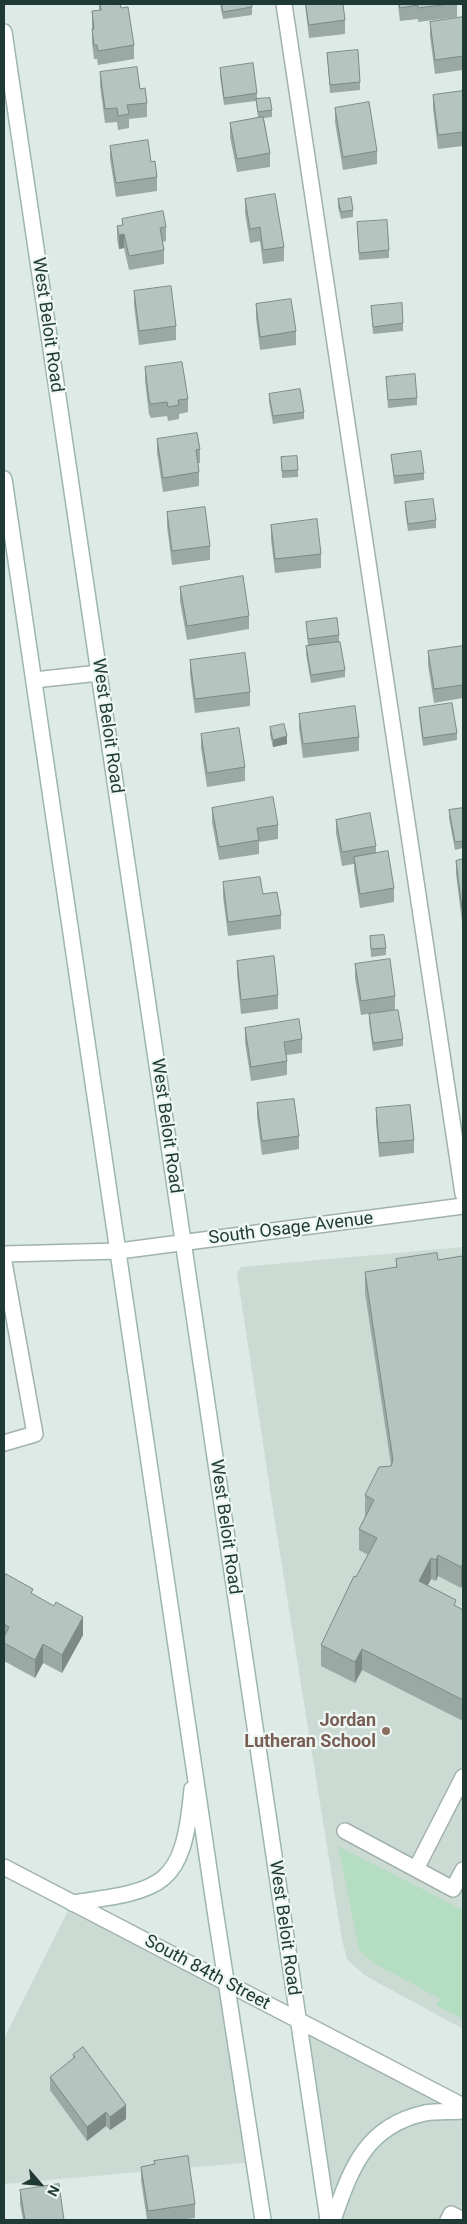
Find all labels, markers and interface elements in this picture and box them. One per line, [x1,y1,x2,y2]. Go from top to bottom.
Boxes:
street label: West Beloit Road [27,256,67,394]
street label: West Beloit Road [87,657,127,795]
street label: West Beloit Road [146,1057,186,1195]
street label: South Osage Avenue [208,1208,374,1250]
street label: West Beloit Road [205,1458,245,1596]
place label: Jordan Lutheran School [244,1710,376,1752]
marker: Jordan Lutheran School [380,1725,392,1737]
street label: West Beloit Road [264,1859,304,1997]
street label: South 84th Street [141,1931,273,2015]
north arrow [15,2159,65,2209]
text: N [44,2183,63,2199]

